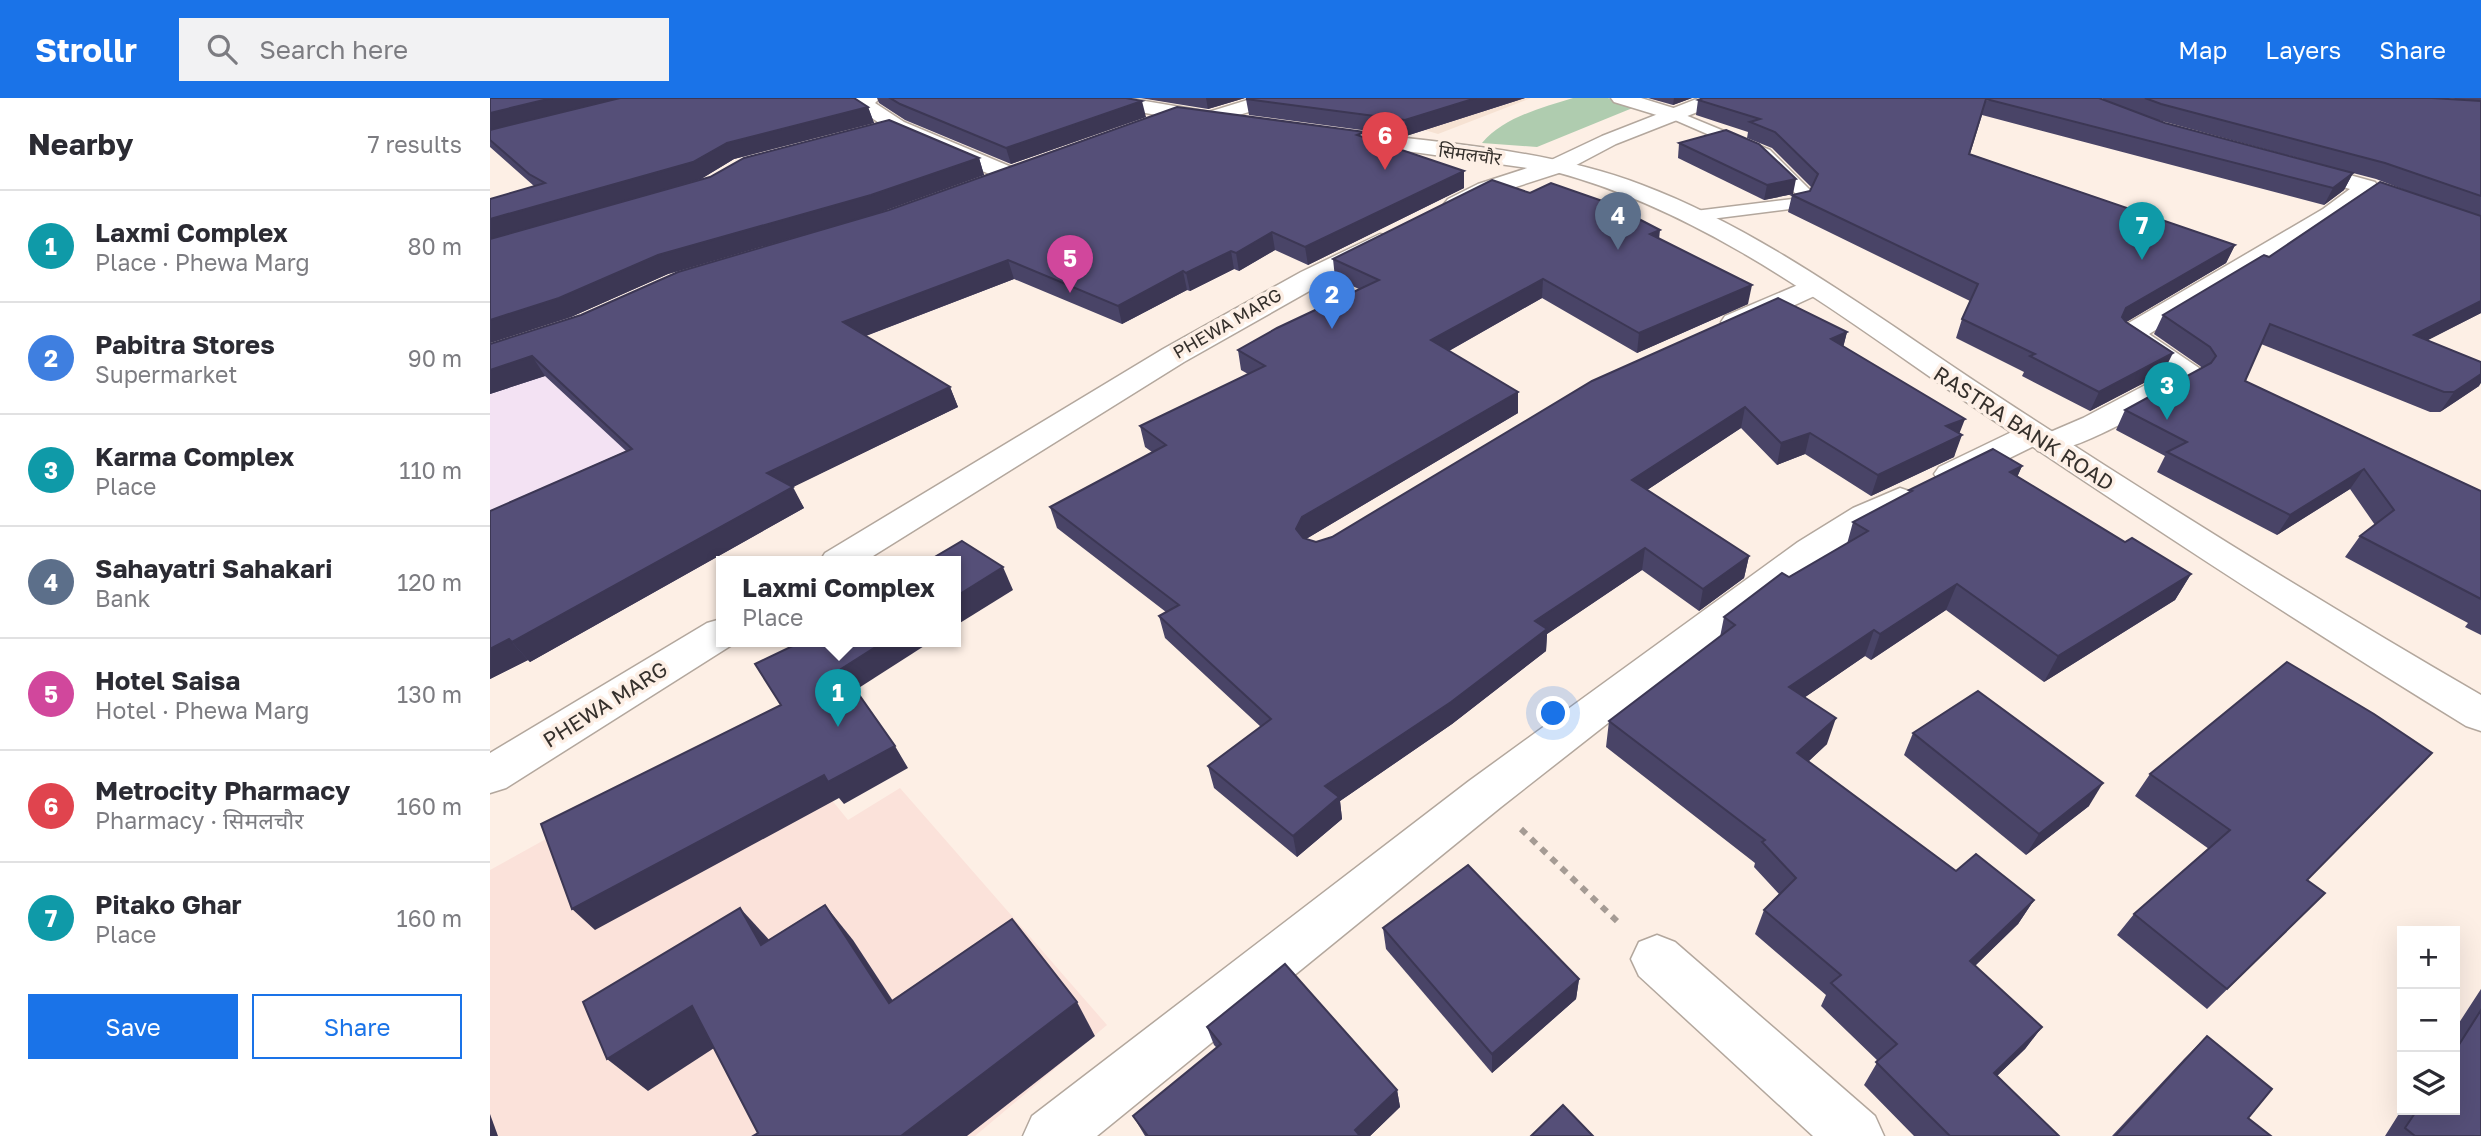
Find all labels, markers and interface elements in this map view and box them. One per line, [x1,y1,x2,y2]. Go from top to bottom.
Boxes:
search box [179,18,669,81]
text: Strollr [35,30,137,69]
icon: search [203,30,241,68]
text: Search here [259,34,408,65]
text: Map [2178,35,2227,64]
text: Layers [2265,35,2341,64]
text: Share [2379,35,2446,64]
pin: 6 [1362,112,1408,170]
text: Nearby [28,126,133,162]
text: 7 results [368,130,462,158]
street label: सिमलचौर [1437,139,1503,169]
pin: 4 [1595,192,1641,250]
pin: 7 [2119,202,2165,260]
text: Laxmi Complex [95,217,288,248]
text: 1 [45,232,57,260]
text: 80 m [408,232,462,260]
pin: 5 [1047,235,1093,293]
text: Place · Phewa Marg [95,248,310,276]
pin: 2 [1309,271,1355,329]
street label: PHEWA MARG [1169,283,1285,363]
text: Pabitra Stores [95,329,275,360]
text: 2 [44,344,58,372]
text: 90 m [408,344,462,372]
text: Supermarket [95,360,238,388]
street label: RASTRA BANK ROAD [1929,360,2119,496]
pin: 3 [2144,362,2190,420]
text: Karma Complex [95,441,294,472]
text: 3 [44,456,58,484]
text: 110 m [399,456,462,484]
text: Place [95,472,156,500]
text: Sahayatri Sahakari [95,553,332,584]
popup [716,556,961,647]
text: 4 [44,568,58,596]
text: 120 m [397,568,462,596]
text: Laxmi Complex [742,572,935,603]
text: Bank [95,584,151,612]
text: Place [742,603,803,631]
street label: PHEWA MARG [538,655,672,753]
text: Hotel Saisa [95,665,240,696]
pin: 1 [815,669,861,727]
text: 5 [44,680,58,708]
text: 130 m [397,680,462,708]
text: Hotel · Phewa Marg [95,696,309,724]
your location [1536,696,1570,730]
text: Metrocity Pharmacy [95,775,350,806]
text: 6 [44,792,58,820]
text: 160 m [397,792,462,820]
text: Pharmacy · सिमलचौर [95,806,304,834]
text: Pitako Ghar [95,889,242,920]
text: 7 [45,904,57,932]
text: 160 m [397,904,462,932]
text: Place [95,920,156,948]
map controls [2397,926,2460,1115]
button: + [2397,926,2460,989]
button: − [2397,989,2460,1052]
button: Save [28,994,238,1059]
button: Share [252,994,462,1059]
button: layers [2397,1052,2460,1115]

